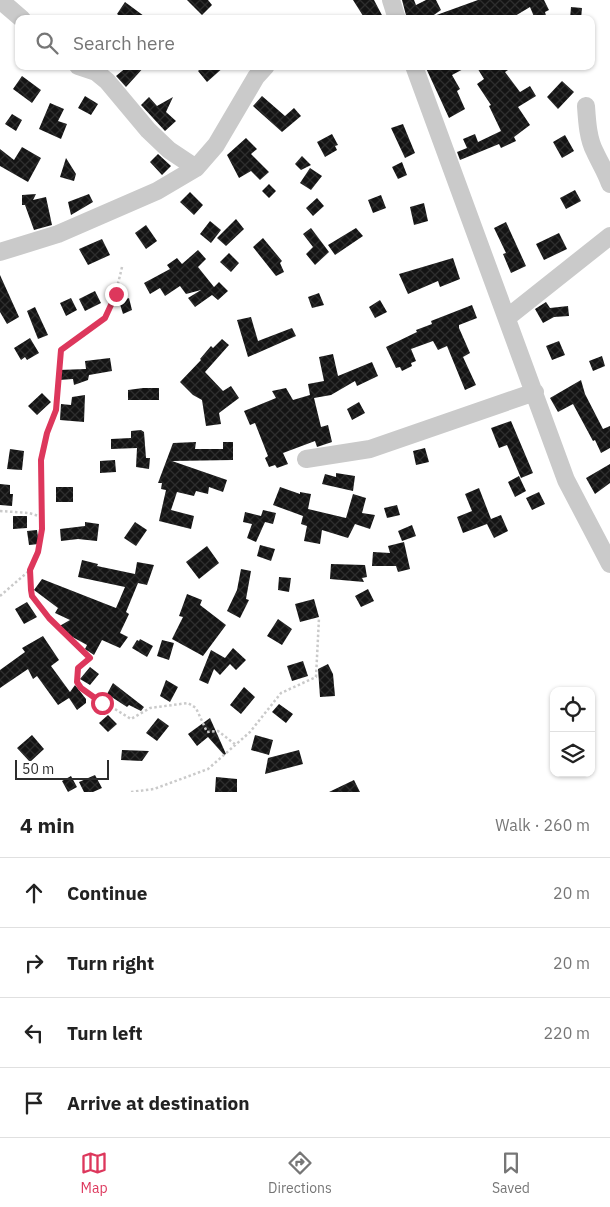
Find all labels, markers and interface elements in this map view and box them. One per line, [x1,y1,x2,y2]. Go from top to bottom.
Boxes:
search box [15,15,595,70]
icon: search [33,29,61,57]
text: Search here [73,31,175,55]
route end [105,283,128,306]
map controls [550,687,595,777]
button: locate [550,687,595,732]
route start [91,692,114,715]
button: layers [550,732,595,777]
scale bar [15,757,109,780]
text: 50 m [22,760,54,778]
text: 4 min [20,811,75,839]
text: Walk · 260 m [495,815,590,835]
icon: ahead [20,879,48,907]
text: Continue [67,881,147,905]
text: 20 m [553,883,590,903]
icon: right [20,949,48,977]
text: Turn right [67,951,154,975]
text: 20 m [553,953,590,973]
icon: left [20,1019,48,1047]
text: Turn left [67,1021,143,1045]
text: 220 m [543,1023,590,1043]
icon: arrive [20,1089,48,1117]
text: Arrive at destination [67,1091,250,1115]
tab: Map [80,1149,108,1197]
tab: Directions [268,1149,332,1197]
tab: Saved [492,1149,530,1197]

